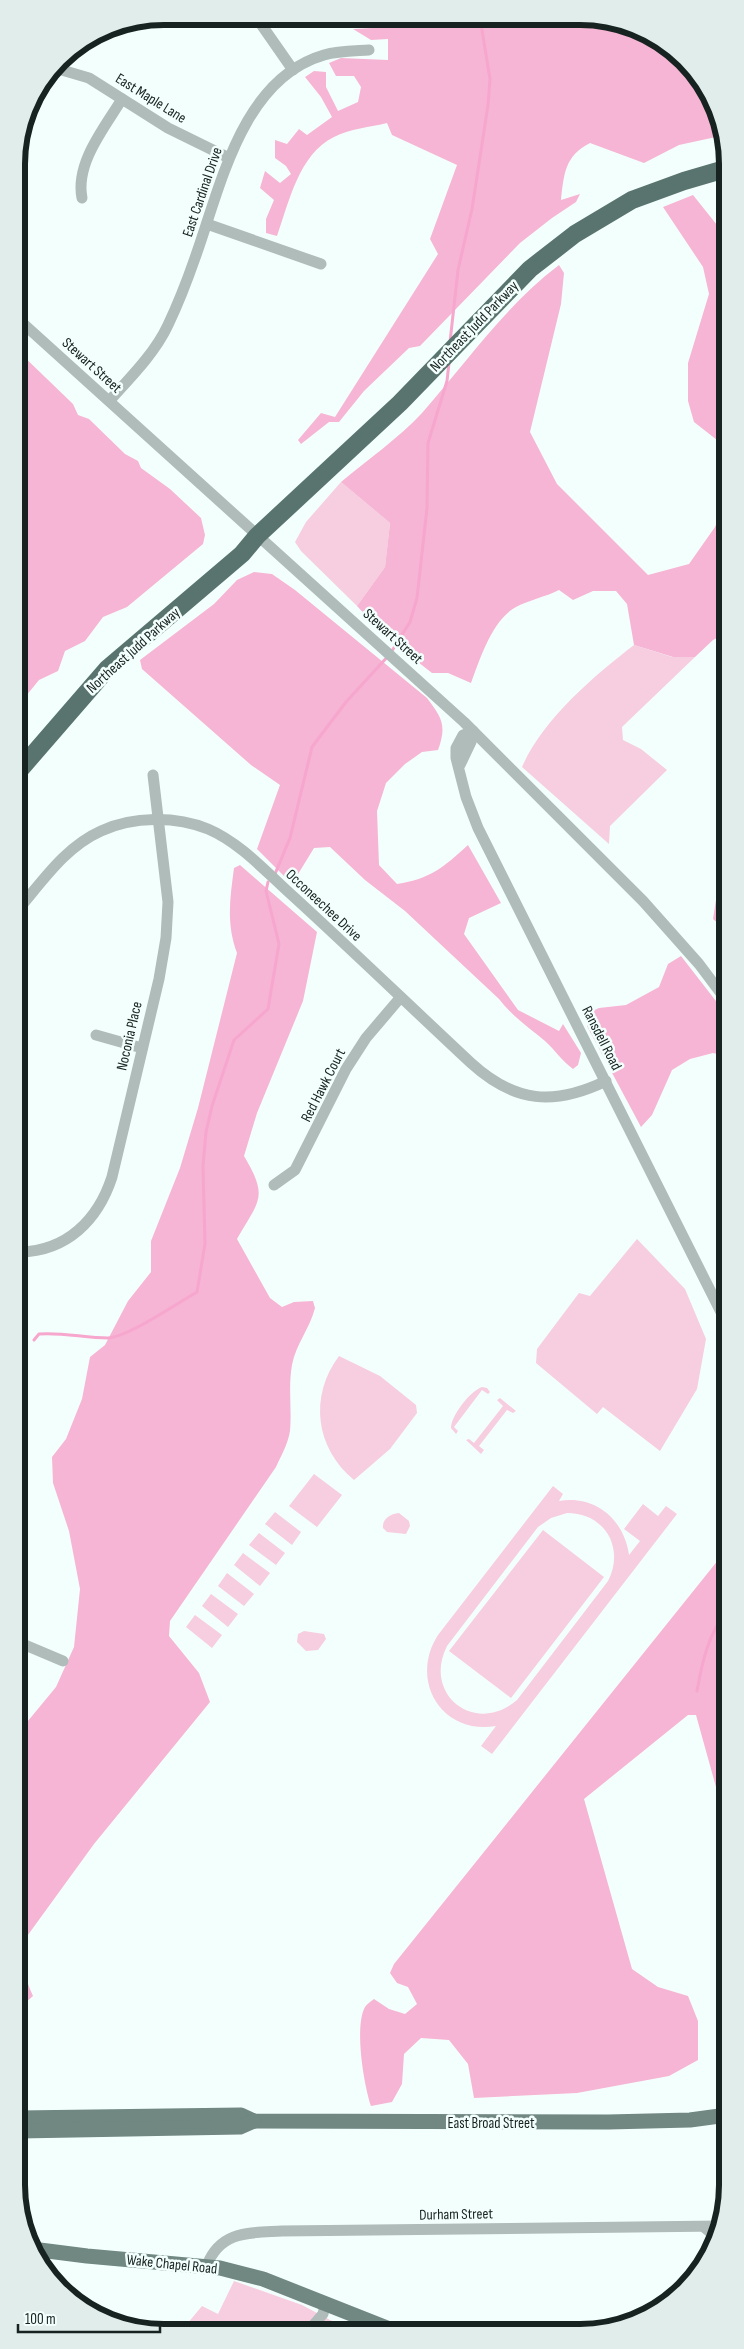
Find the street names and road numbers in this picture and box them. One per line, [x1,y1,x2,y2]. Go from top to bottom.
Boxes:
street label: East Maple Lane [112,69,190,128]
street label: East Cardinal Drive [178,145,227,239]
street label: Northeast Judd Parkway [426,277,523,376]
street label: Stewart Street [58,334,126,397]
street label: Northeast Judd Parkway [83,603,184,697]
street label: Stewart Street [359,605,427,668]
street label: Occoneechee Drive [282,865,366,945]
street label: Noconia Place [112,1000,147,1072]
street label: Ransdell Road [577,1003,626,1074]
street label: Red Hawk Court [297,1045,350,1125]
street label: East Broad Street [447,2114,535,2133]
street label: Durham Street [419,2204,493,2225]
street label: Wake Chapel Road [126,2250,218,2279]

